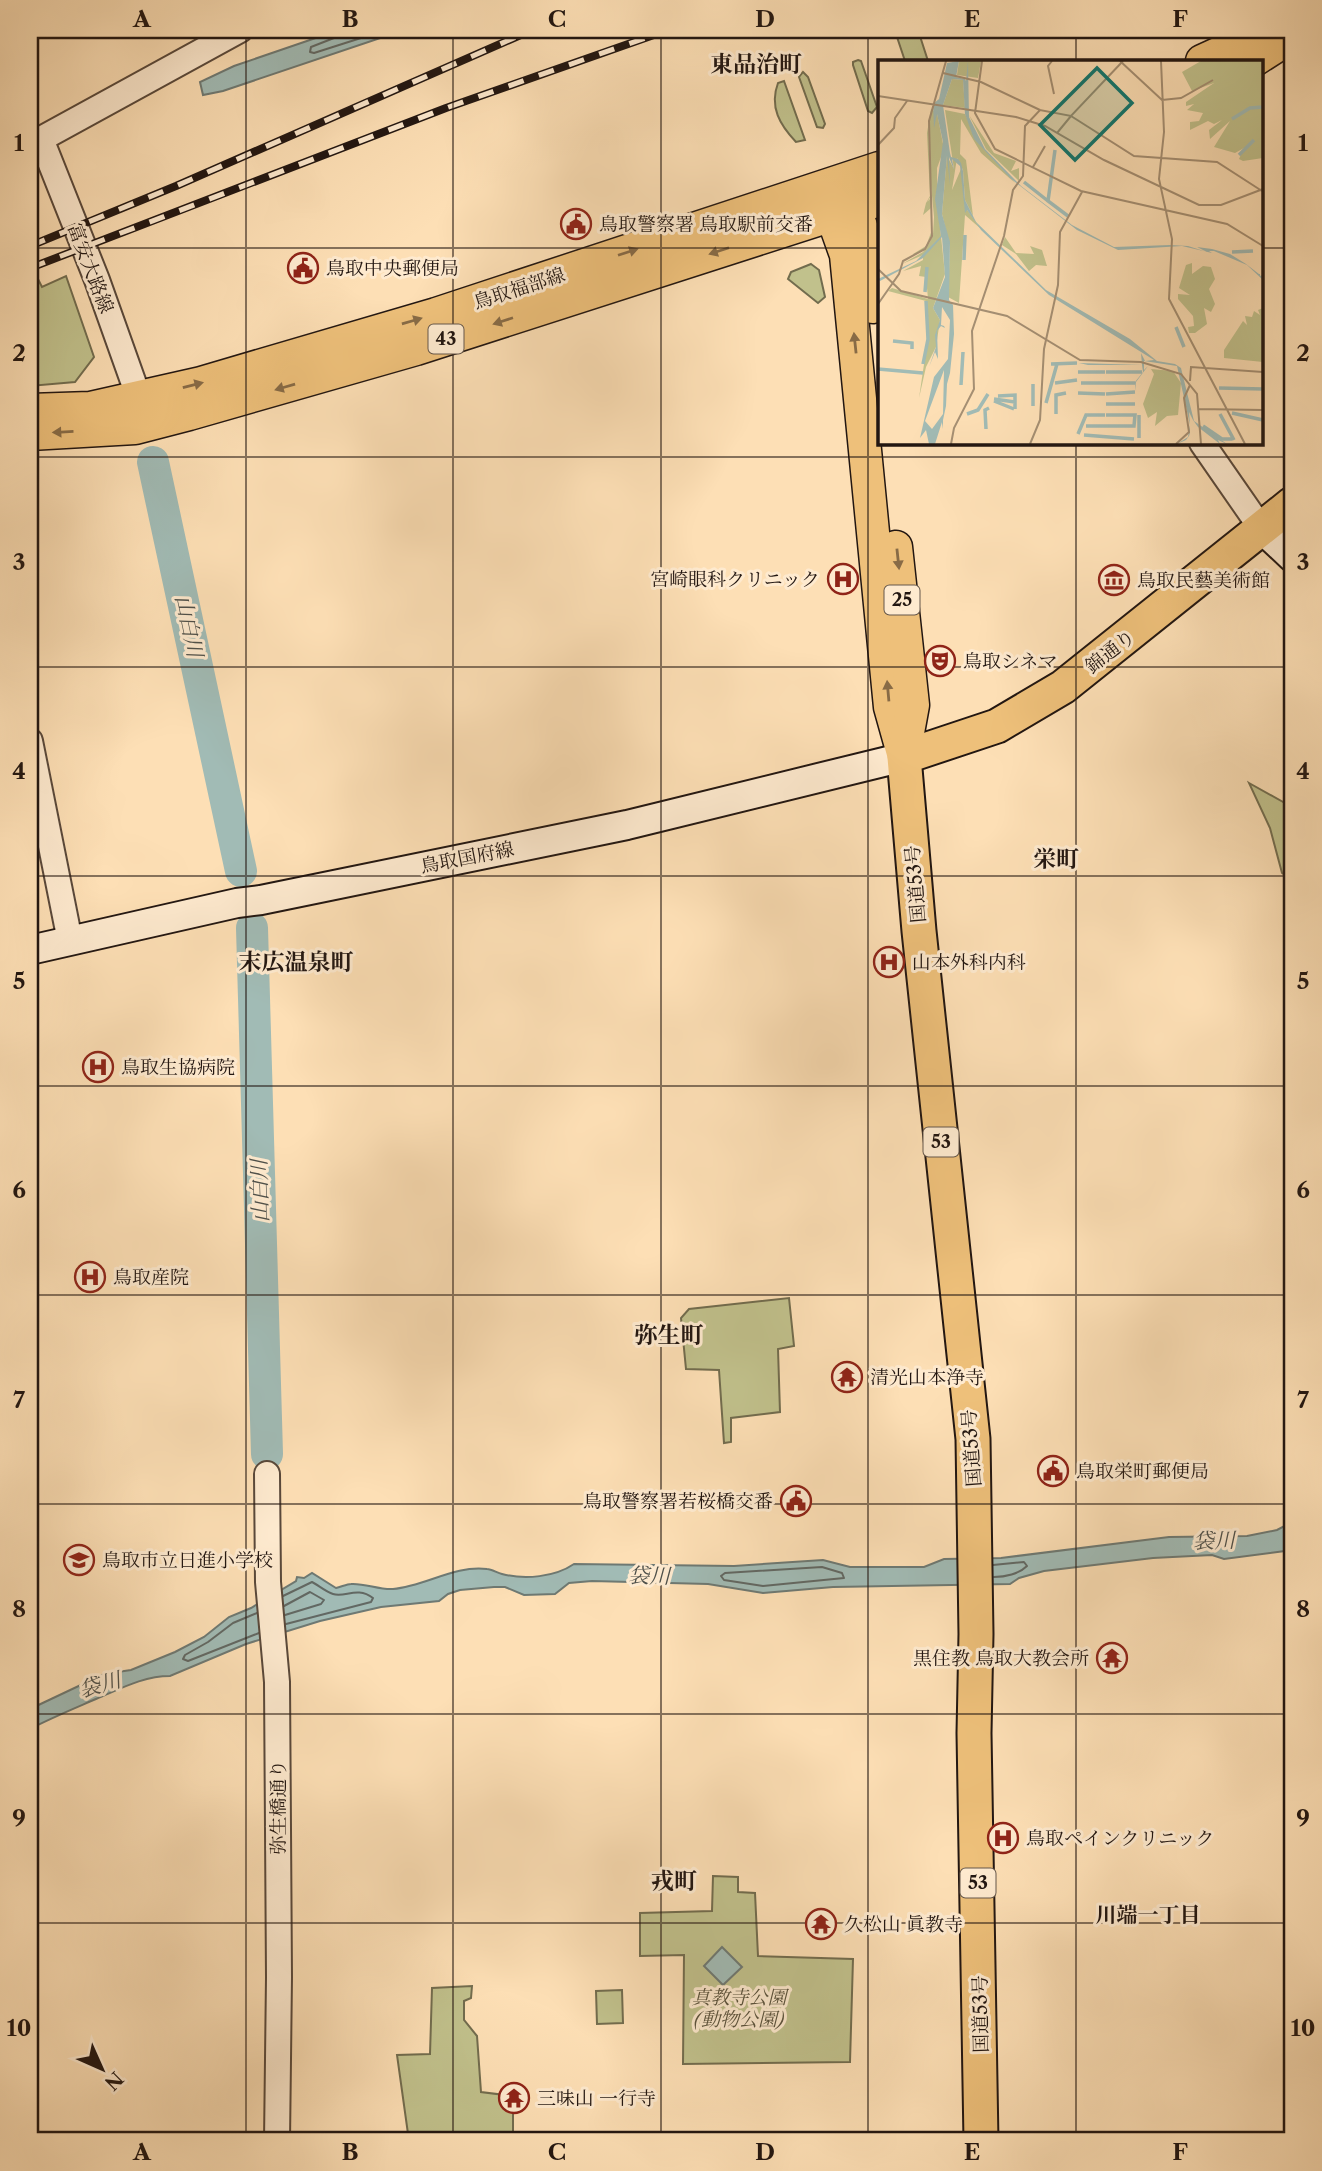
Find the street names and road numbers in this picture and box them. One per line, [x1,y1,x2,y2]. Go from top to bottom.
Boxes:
street label: 富安大路線 [63,220,118,317]
street label: 鳥取福部線 [470,263,568,314]
road number: 43 [428,324,464,354]
road number: 25 [884,586,920,614]
street label: 錦通り [1081,625,1140,678]
street label: 鳥取国府線 [418,837,516,878]
street label: 国道53号 [901,844,930,924]
road number: 53 [923,1128,958,1156]
street label: 国道53号 [957,1408,986,1488]
street label: 弥生橋通り [267,1759,290,1855]
road number: 53 [960,1868,996,1898]
street label: 国道53号 [968,1975,993,2053]

